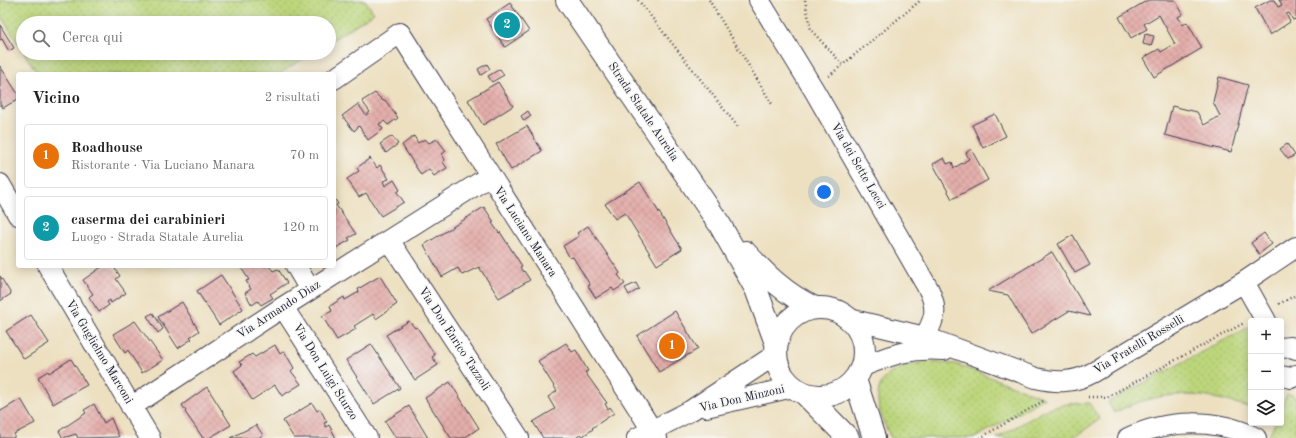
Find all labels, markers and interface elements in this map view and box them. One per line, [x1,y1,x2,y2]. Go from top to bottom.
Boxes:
pin: 2 [494,10,520,40]
search box [16,16,336,60]
icon: search [30,27,52,49]
text: Cerca qui [62,31,123,46]
street label: Strada Statale Aurelia [606,60,681,164]
text: Vicino [32,90,80,107]
text: 2 risultati [265,91,320,104]
street label: Via dei Sette Lecci [829,121,887,211]
text: Roadhouse [71,141,143,156]
text: 1 [42,149,50,162]
text: 70 m [290,149,319,162]
text: Ristorante · Via Luciano Manara [71,159,255,172]
your location [814,182,834,202]
street label: Via Luciano Manara [491,185,559,279]
text: caserma dei carabinieri [71,213,225,228]
text: 2 [42,221,50,234]
text: 120 m [282,221,319,234]
text: Luogo · Strada Statale Aurelia [71,231,243,244]
street label: Via Armando Diaz [235,279,323,341]
street label: Via Don Enrico Tazzoli [416,285,492,393]
street label: Via Guglielmo Marconi [63,298,135,406]
street label: Via Fratelli Rosselli [1092,313,1186,377]
map controls [1248,318,1284,426]
button: + [1248,318,1284,354]
street label: Via Don Luigi Sturzo [290,322,360,422]
pin: 1 [659,331,685,361]
button: − [1248,354,1284,390]
street label: Via Don Minzoni [698,383,786,415]
button: layers [1248,390,1284,426]

